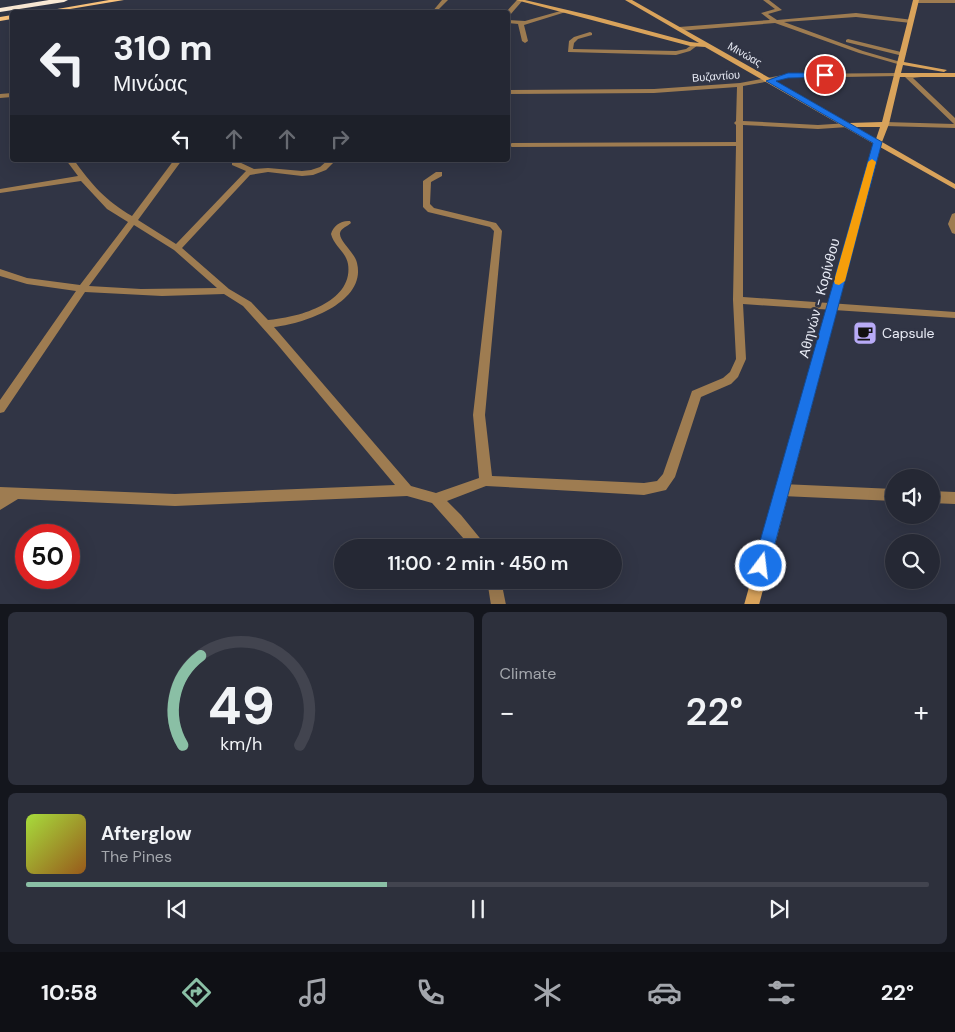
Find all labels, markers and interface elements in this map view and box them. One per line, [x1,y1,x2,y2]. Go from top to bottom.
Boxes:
text: 310 m [113,25,212,71]
icon: left [30,30,95,95]
street label: Μινώας [725,39,765,69]
pin [804,54,846,96]
icon: arrive [811,61,839,89]
street label: Βυζαντίου [691,67,741,85]
text: Μινώας [113,69,188,98]
icon: left [167,125,195,153]
icon: ahead [220,125,248,153]
icon: ahead [273,125,301,153]
icon: right [326,125,354,153]
street label: Αθηνών - Κορίνθου [794,236,844,360]
cafe icon: Capsule [852,320,878,346]
place label: Capsule [882,324,935,342]
map controls [885,469,940,589]
button: sound [885,469,940,524]
speed limit sign: 50 [15,524,80,589]
button: search [885,534,940,589]
position arrow [734,539,786,591]
text: 11:00 · 2 min · 450 m [388,551,568,576]
text: Climate [500,663,556,684]
text: 49 [207,672,274,740]
text: 22° [686,687,743,737]
text: − [500,694,515,731]
text: + [914,694,929,731]
text: km/h [220,732,262,756]
text: Afterglow [101,821,192,846]
text: The Pines [101,846,172,867]
icon: previous [163,895,191,923]
icon: pause [464,895,492,923]
icon: next [765,895,793,923]
icon: directions [179,975,214,1010]
icon: music [296,975,331,1010]
icon: phone [413,975,448,1010]
icon: climate [530,975,565,1010]
icon: car [647,975,682,1010]
icon: filters [764,975,799,1010]
text: 10:58 [41,978,98,1007]
text: 22° [881,978,914,1007]

